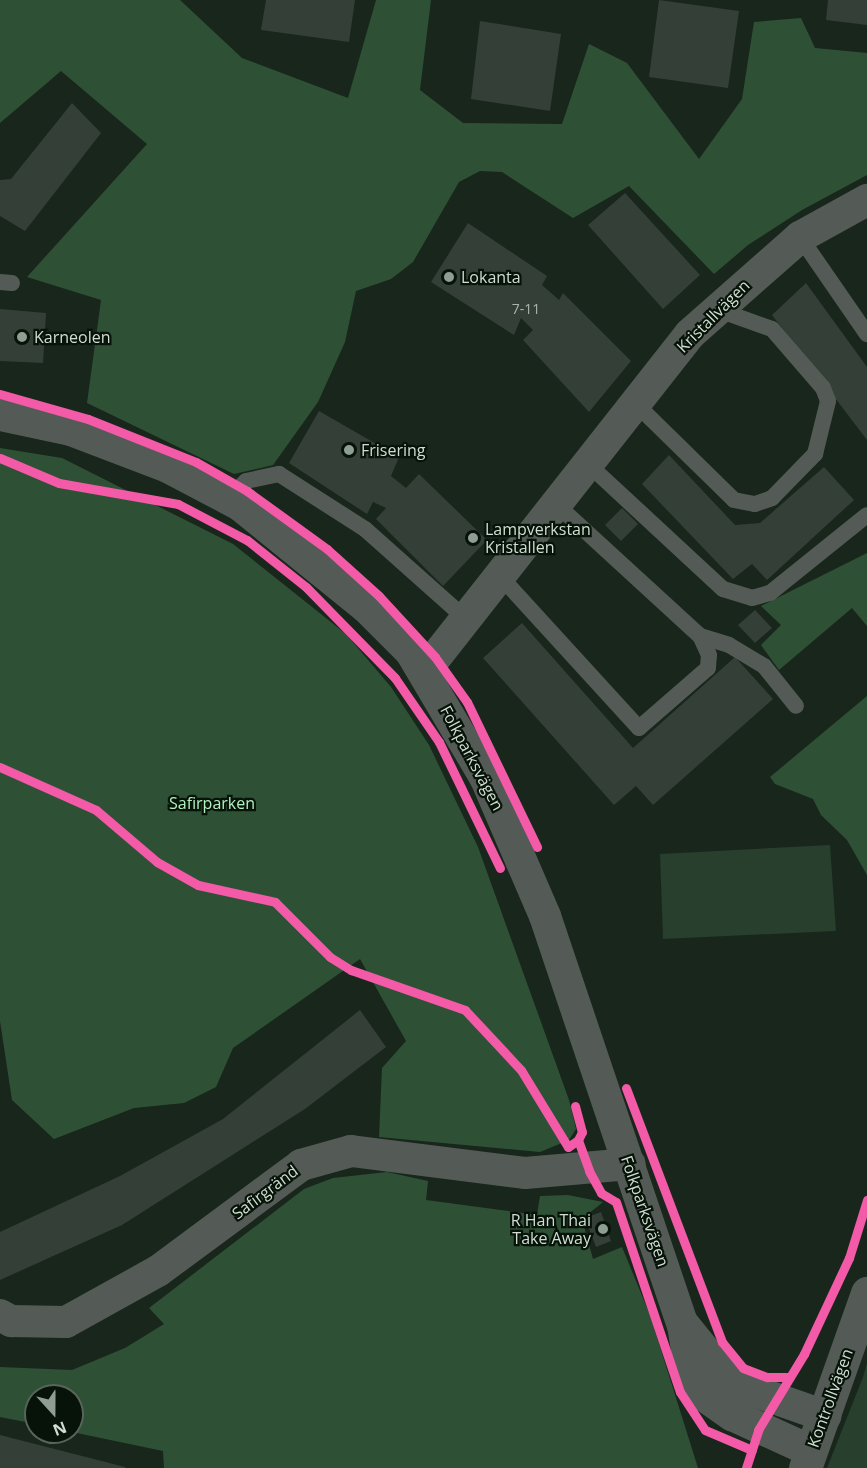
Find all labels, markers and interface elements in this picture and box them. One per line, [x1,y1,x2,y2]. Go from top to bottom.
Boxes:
place label: Lokanta [461,267,521,287]
marker: Lokanta [442,270,456,284]
street label: Kristallvägen [673,276,753,356]
house number: 7-11 [512,301,540,317]
place label: Karneolen [34,327,110,347]
marker: Karneolen [15,330,29,344]
place label: Frisering [361,440,426,460]
marker: Frisering [342,443,356,457]
place label: Lampverkstan Kristallen [485,519,591,557]
marker: Lampverkstan Kristallen [466,531,480,545]
street label: Folkparksvägen [436,702,508,814]
park label: Safirparken [169,793,255,813]
street label: Folkparksvägen [617,1153,673,1269]
street label: Safirgränd [228,1161,302,1223]
place label: R Han Thai Take Away [511,1210,591,1248]
marker: R Han Thai Take Away [596,1222,610,1236]
street label: Kontrollvägen [803,1346,857,1450]
north arrow [24,1384,84,1444]
text: N [50,1416,70,1442]

